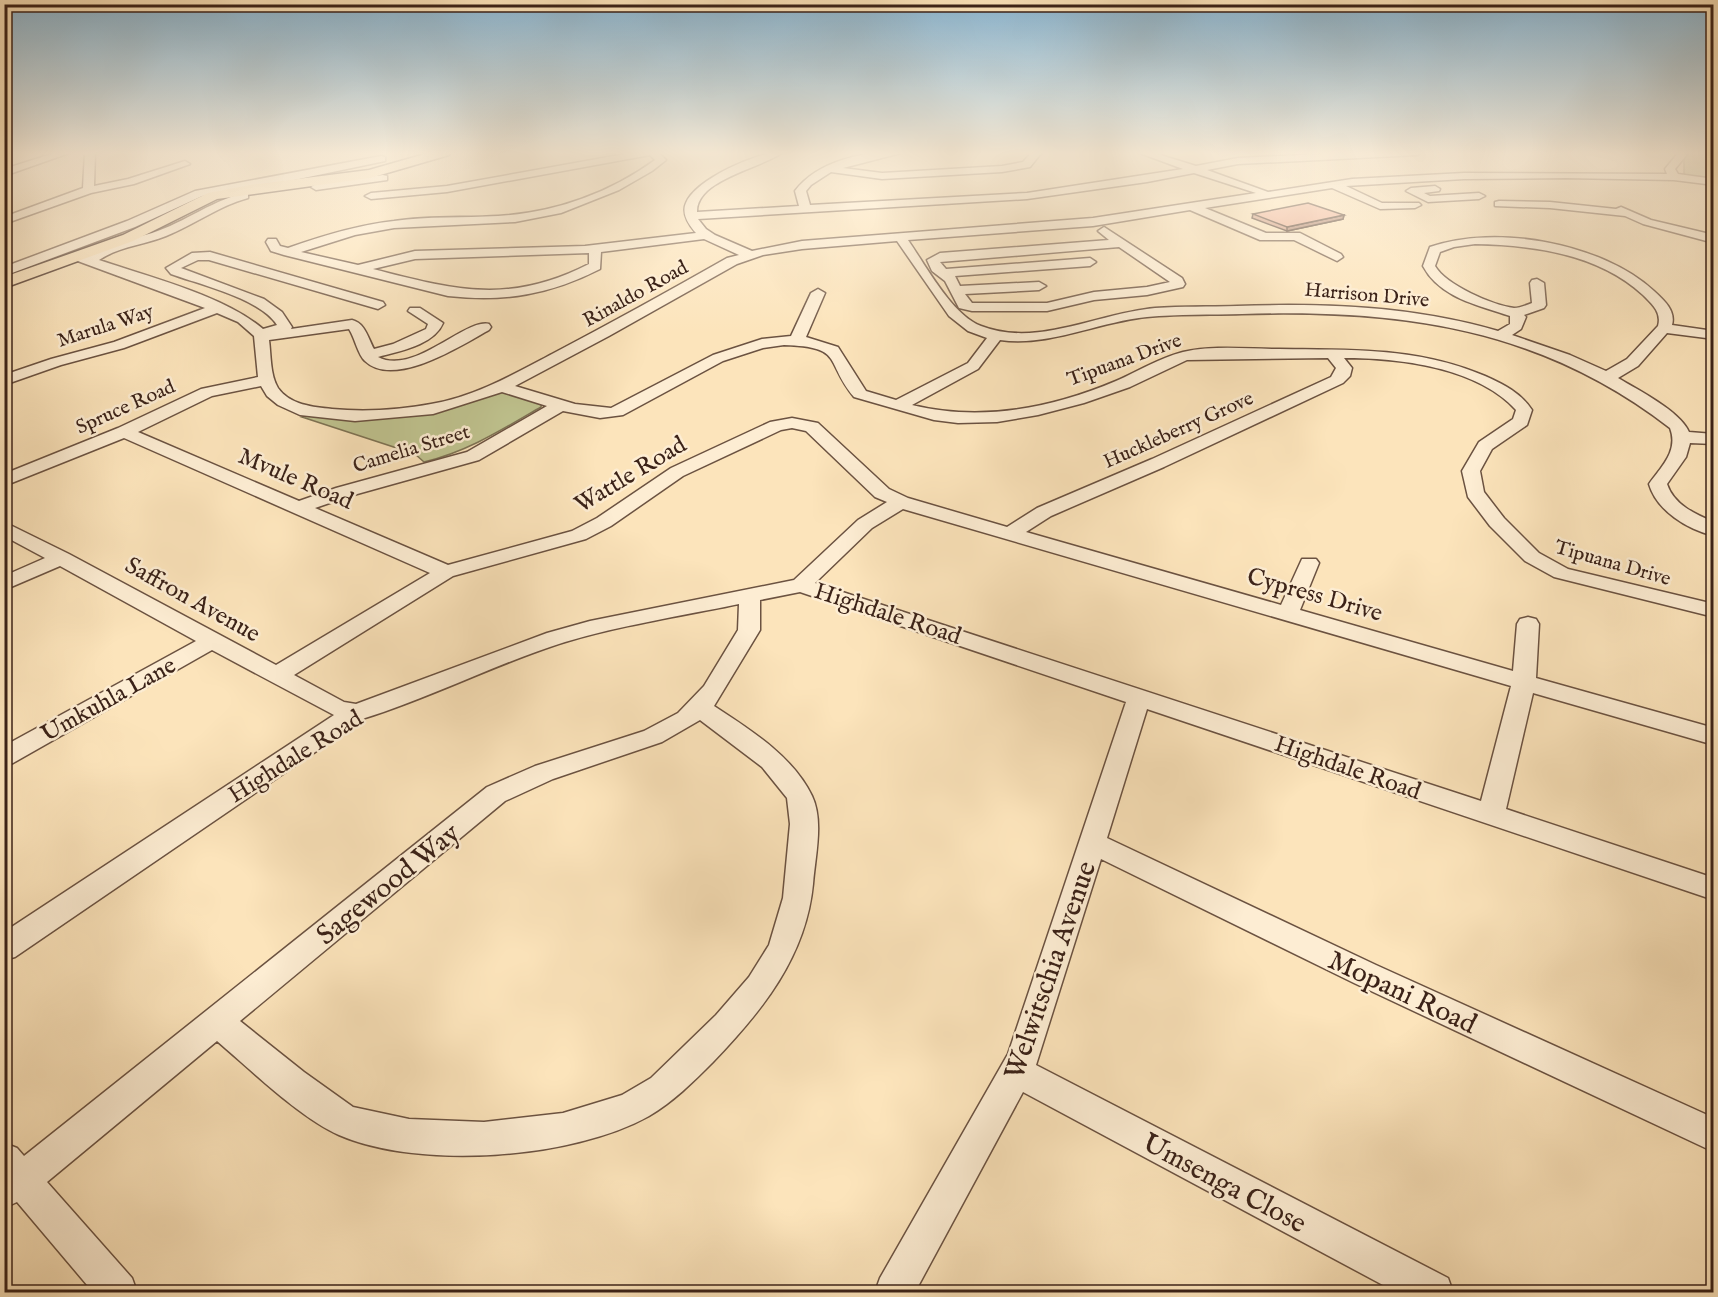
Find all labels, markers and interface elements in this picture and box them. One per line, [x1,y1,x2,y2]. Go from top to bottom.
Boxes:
street label: Rinaldo Road [579,255,693,333]
street label: Harrison Drive [1303,278,1430,313]
street label: Marula Way [54,299,157,354]
street label: Tipuana Drive [1064,328,1185,393]
street label: Spruce Road [72,374,179,440]
street label: Huckleberry Grove [1100,386,1258,475]
street label: Camelia Street [350,420,473,479]
street label: Wattle Road [569,430,693,521]
street label: Mvule Road [233,441,358,518]
street label: Tipuana Drive [1552,535,1674,592]
street label: Saffron Avenue [119,550,265,650]
street label: Cypress Drive [1243,561,1386,630]
street label: Highdale Road [810,576,965,653]
street label: Umkuhla Lane [36,650,182,750]
street label: Highdale Road [223,704,369,811]
street label: Highdale Road [1270,729,1425,808]
street label: Sagewood Way [310,816,468,953]
street label: Welwitschia Avenue [998,857,1105,1085]
street label: Mopani Road [1322,944,1482,1043]
street label: Umsenga Close [1136,1126,1312,1242]

